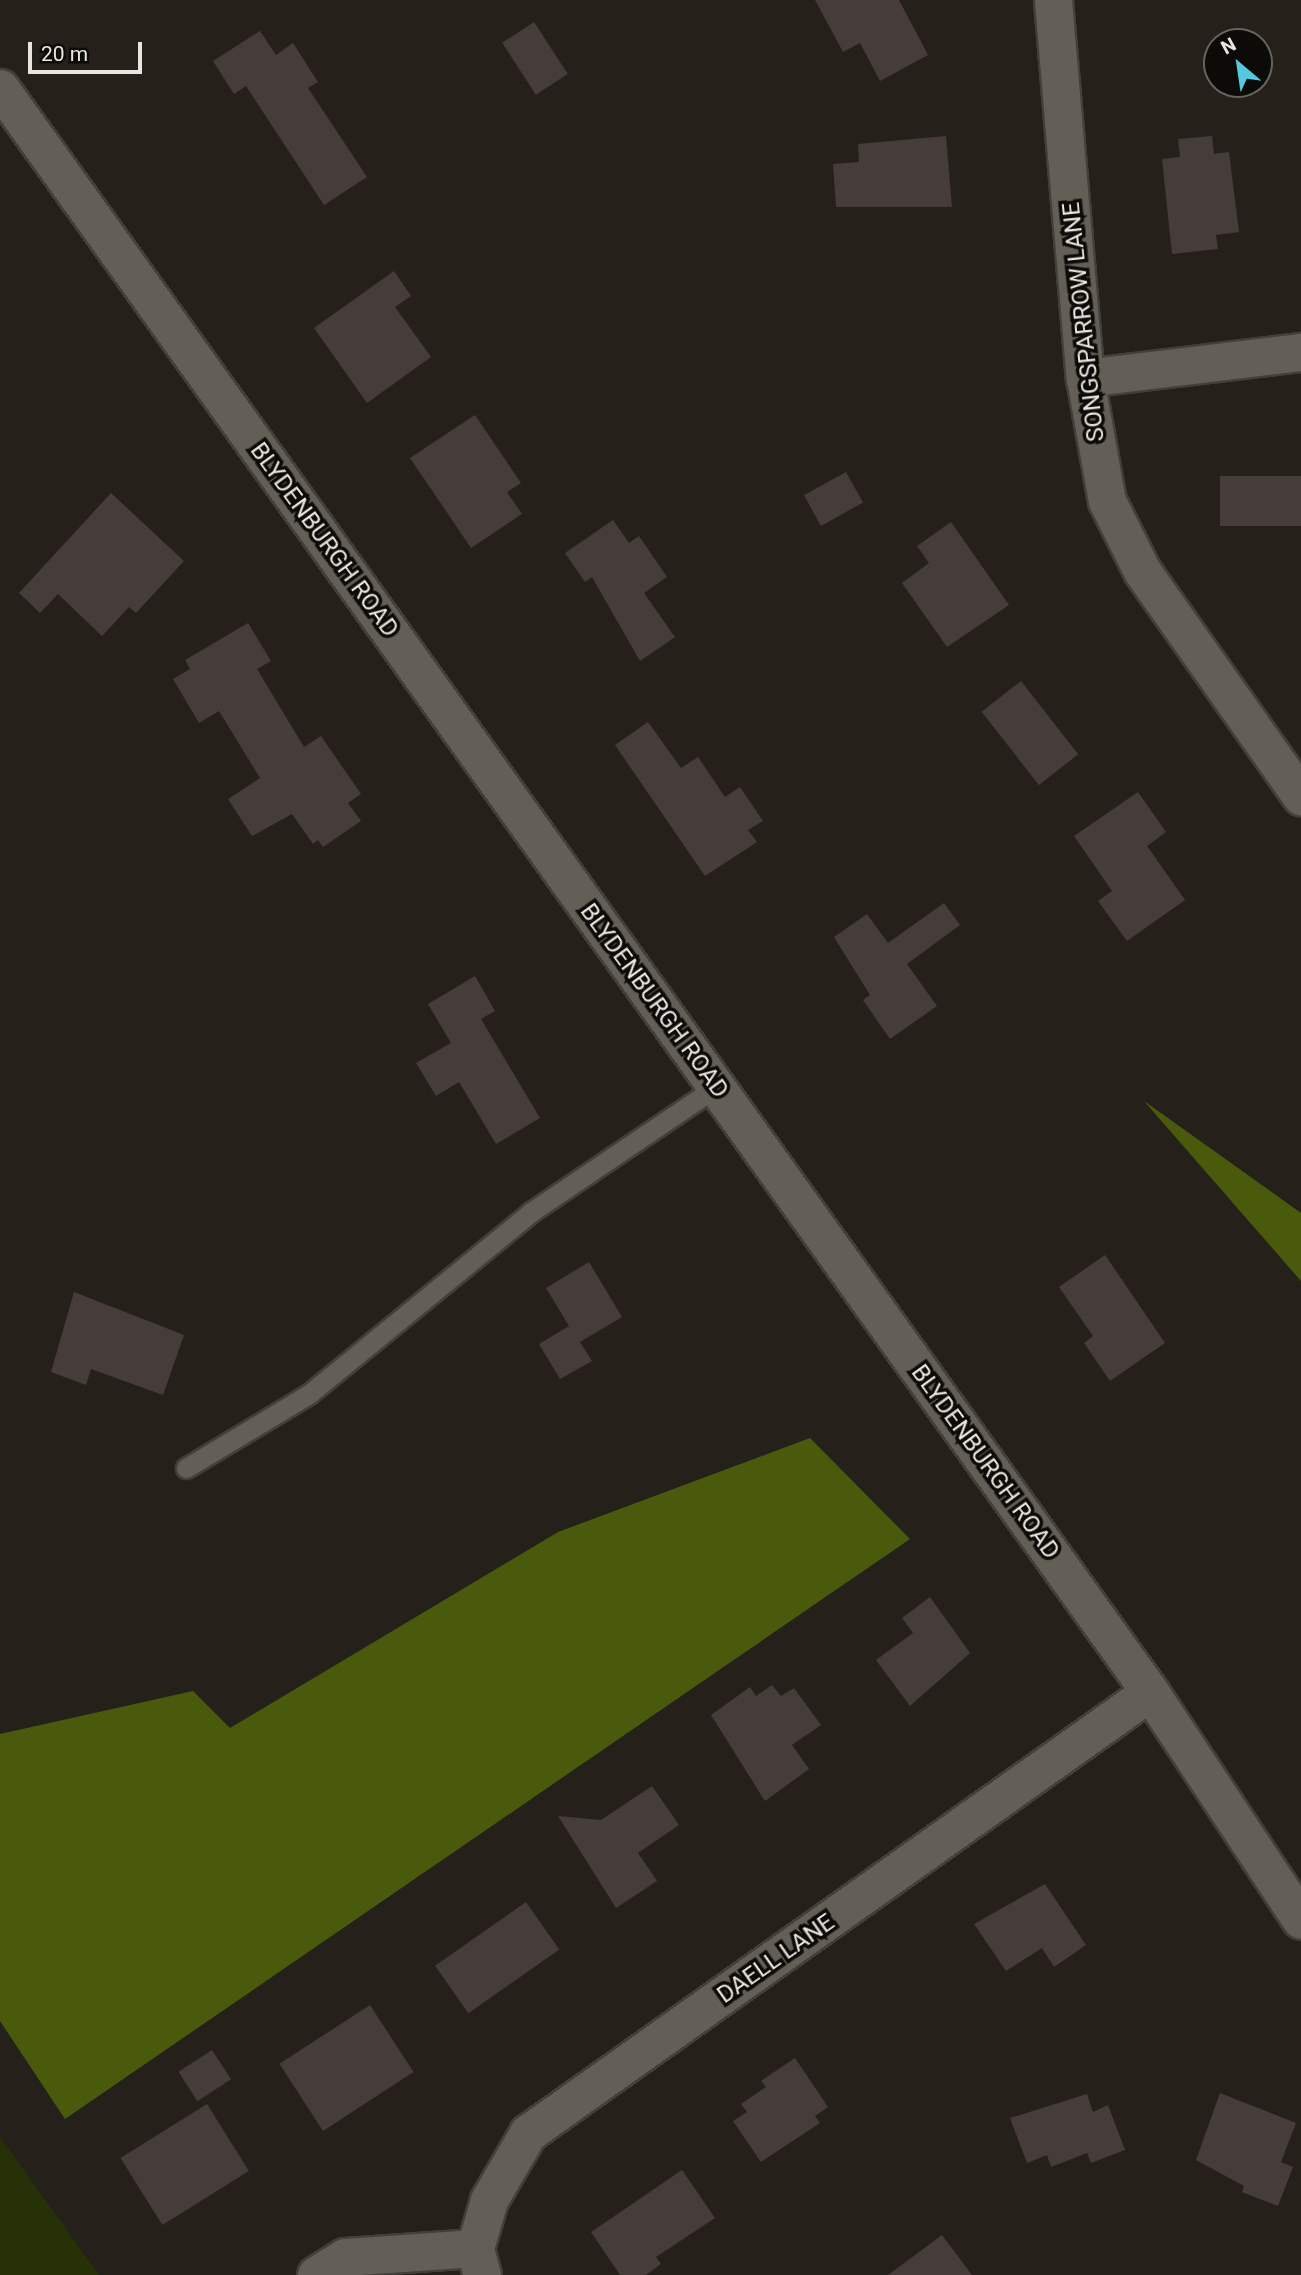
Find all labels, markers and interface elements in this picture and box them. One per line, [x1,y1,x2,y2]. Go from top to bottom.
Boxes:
scale bar [32,28,145,72]
north arrow [1203,28,1273,98]
text: N [1217,33,1240,59]
text: 20 m [41,42,88,66]
street label: SONGSPARROW LANE [1057,201,1111,443]
street label: BLYDENBURGH ROAD [244,437,404,643]
street label: BLYDENBURGH ROAD [574,898,734,1104]
street label: BLYDENBURGH ROAD [905,1359,1065,1565]
street label: DAELL LANE [712,1908,840,2010]

